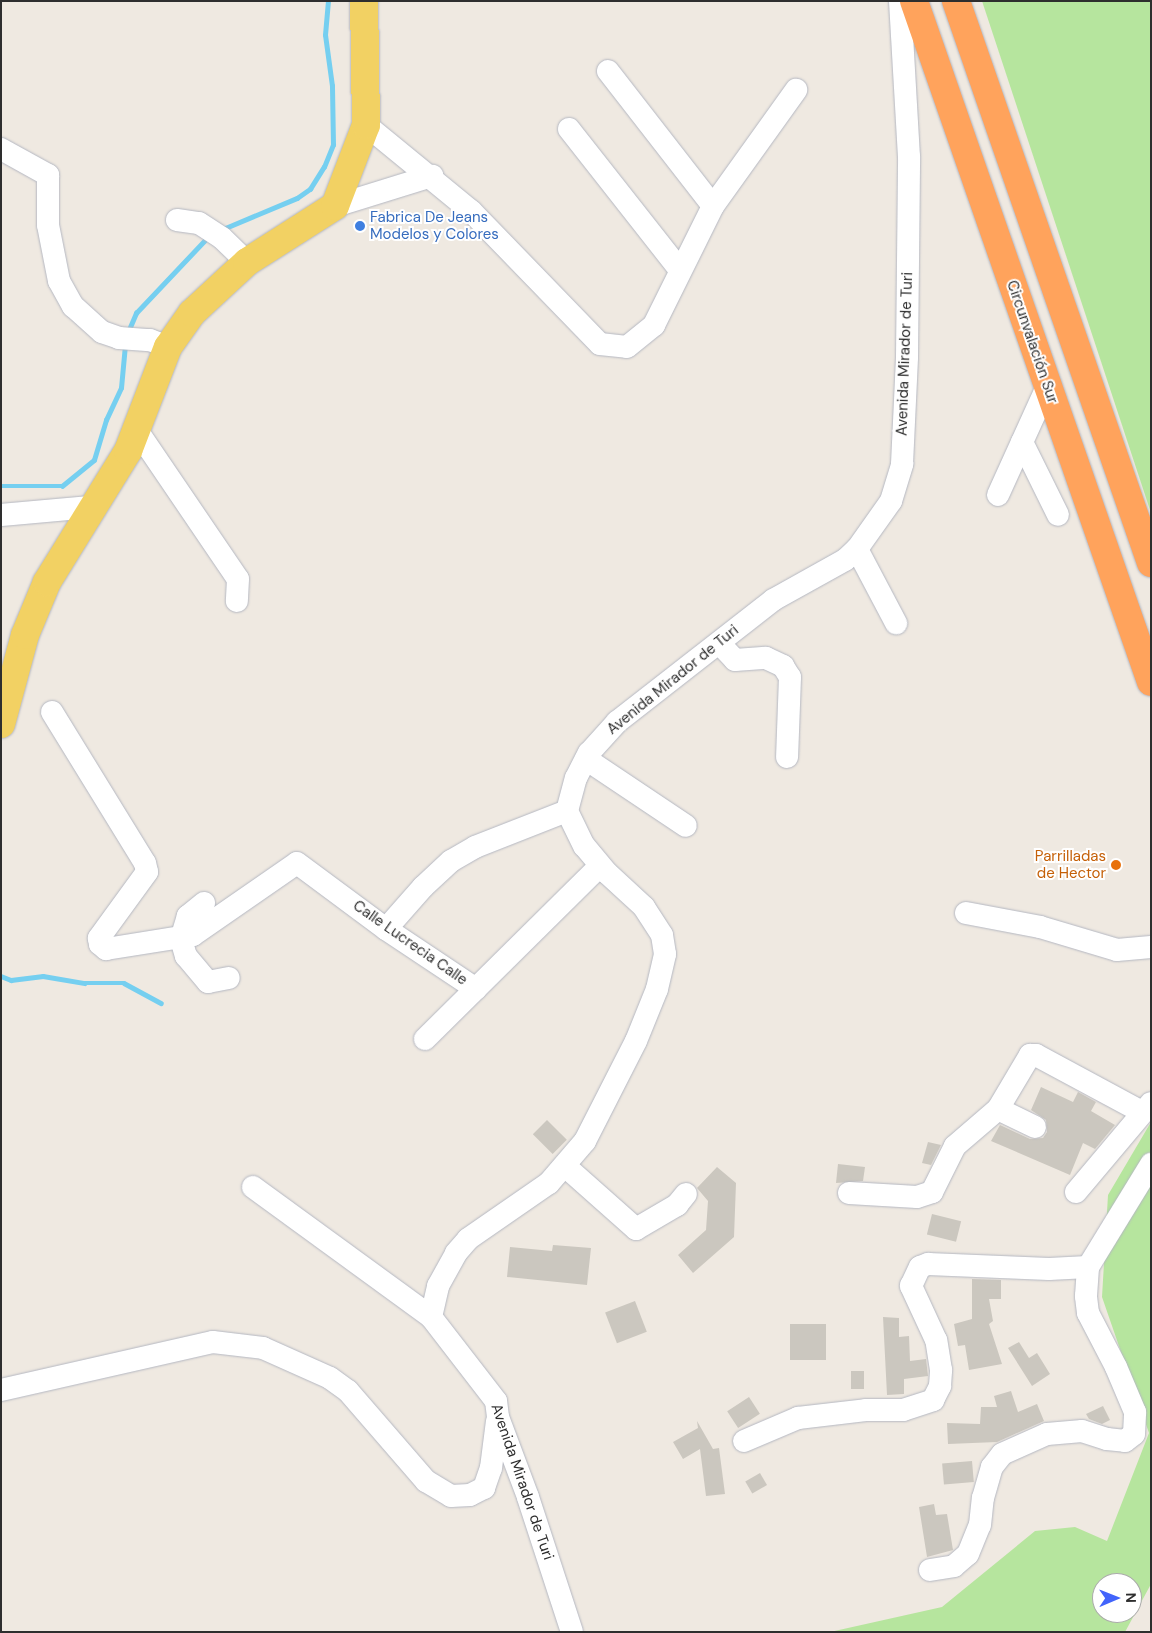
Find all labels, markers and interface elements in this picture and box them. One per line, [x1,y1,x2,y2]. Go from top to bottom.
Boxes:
place label: Fabrica De Jeans Modelos y Colores [370,208,499,243]
marker: Fabrica De Jeans Modelos y Colores [354,220,366,232]
street label: Avenida Mirador de Turi [893,272,917,436]
street label: Circunvalación Sur [1002,278,1062,406]
street label: Avenida Mirador de Turi [604,621,742,739]
place label: Parrilladas de Hector [1035,847,1106,882]
marker: Parrilladas de Hector [1110,859,1122,871]
street label: Calle Lucrecia Calle [349,897,471,989]
street label: Avenida Mirador de Turi [487,1401,557,1563]
north arrow [1092,1573,1142,1623]
text: N [1122,1592,1140,1603]

